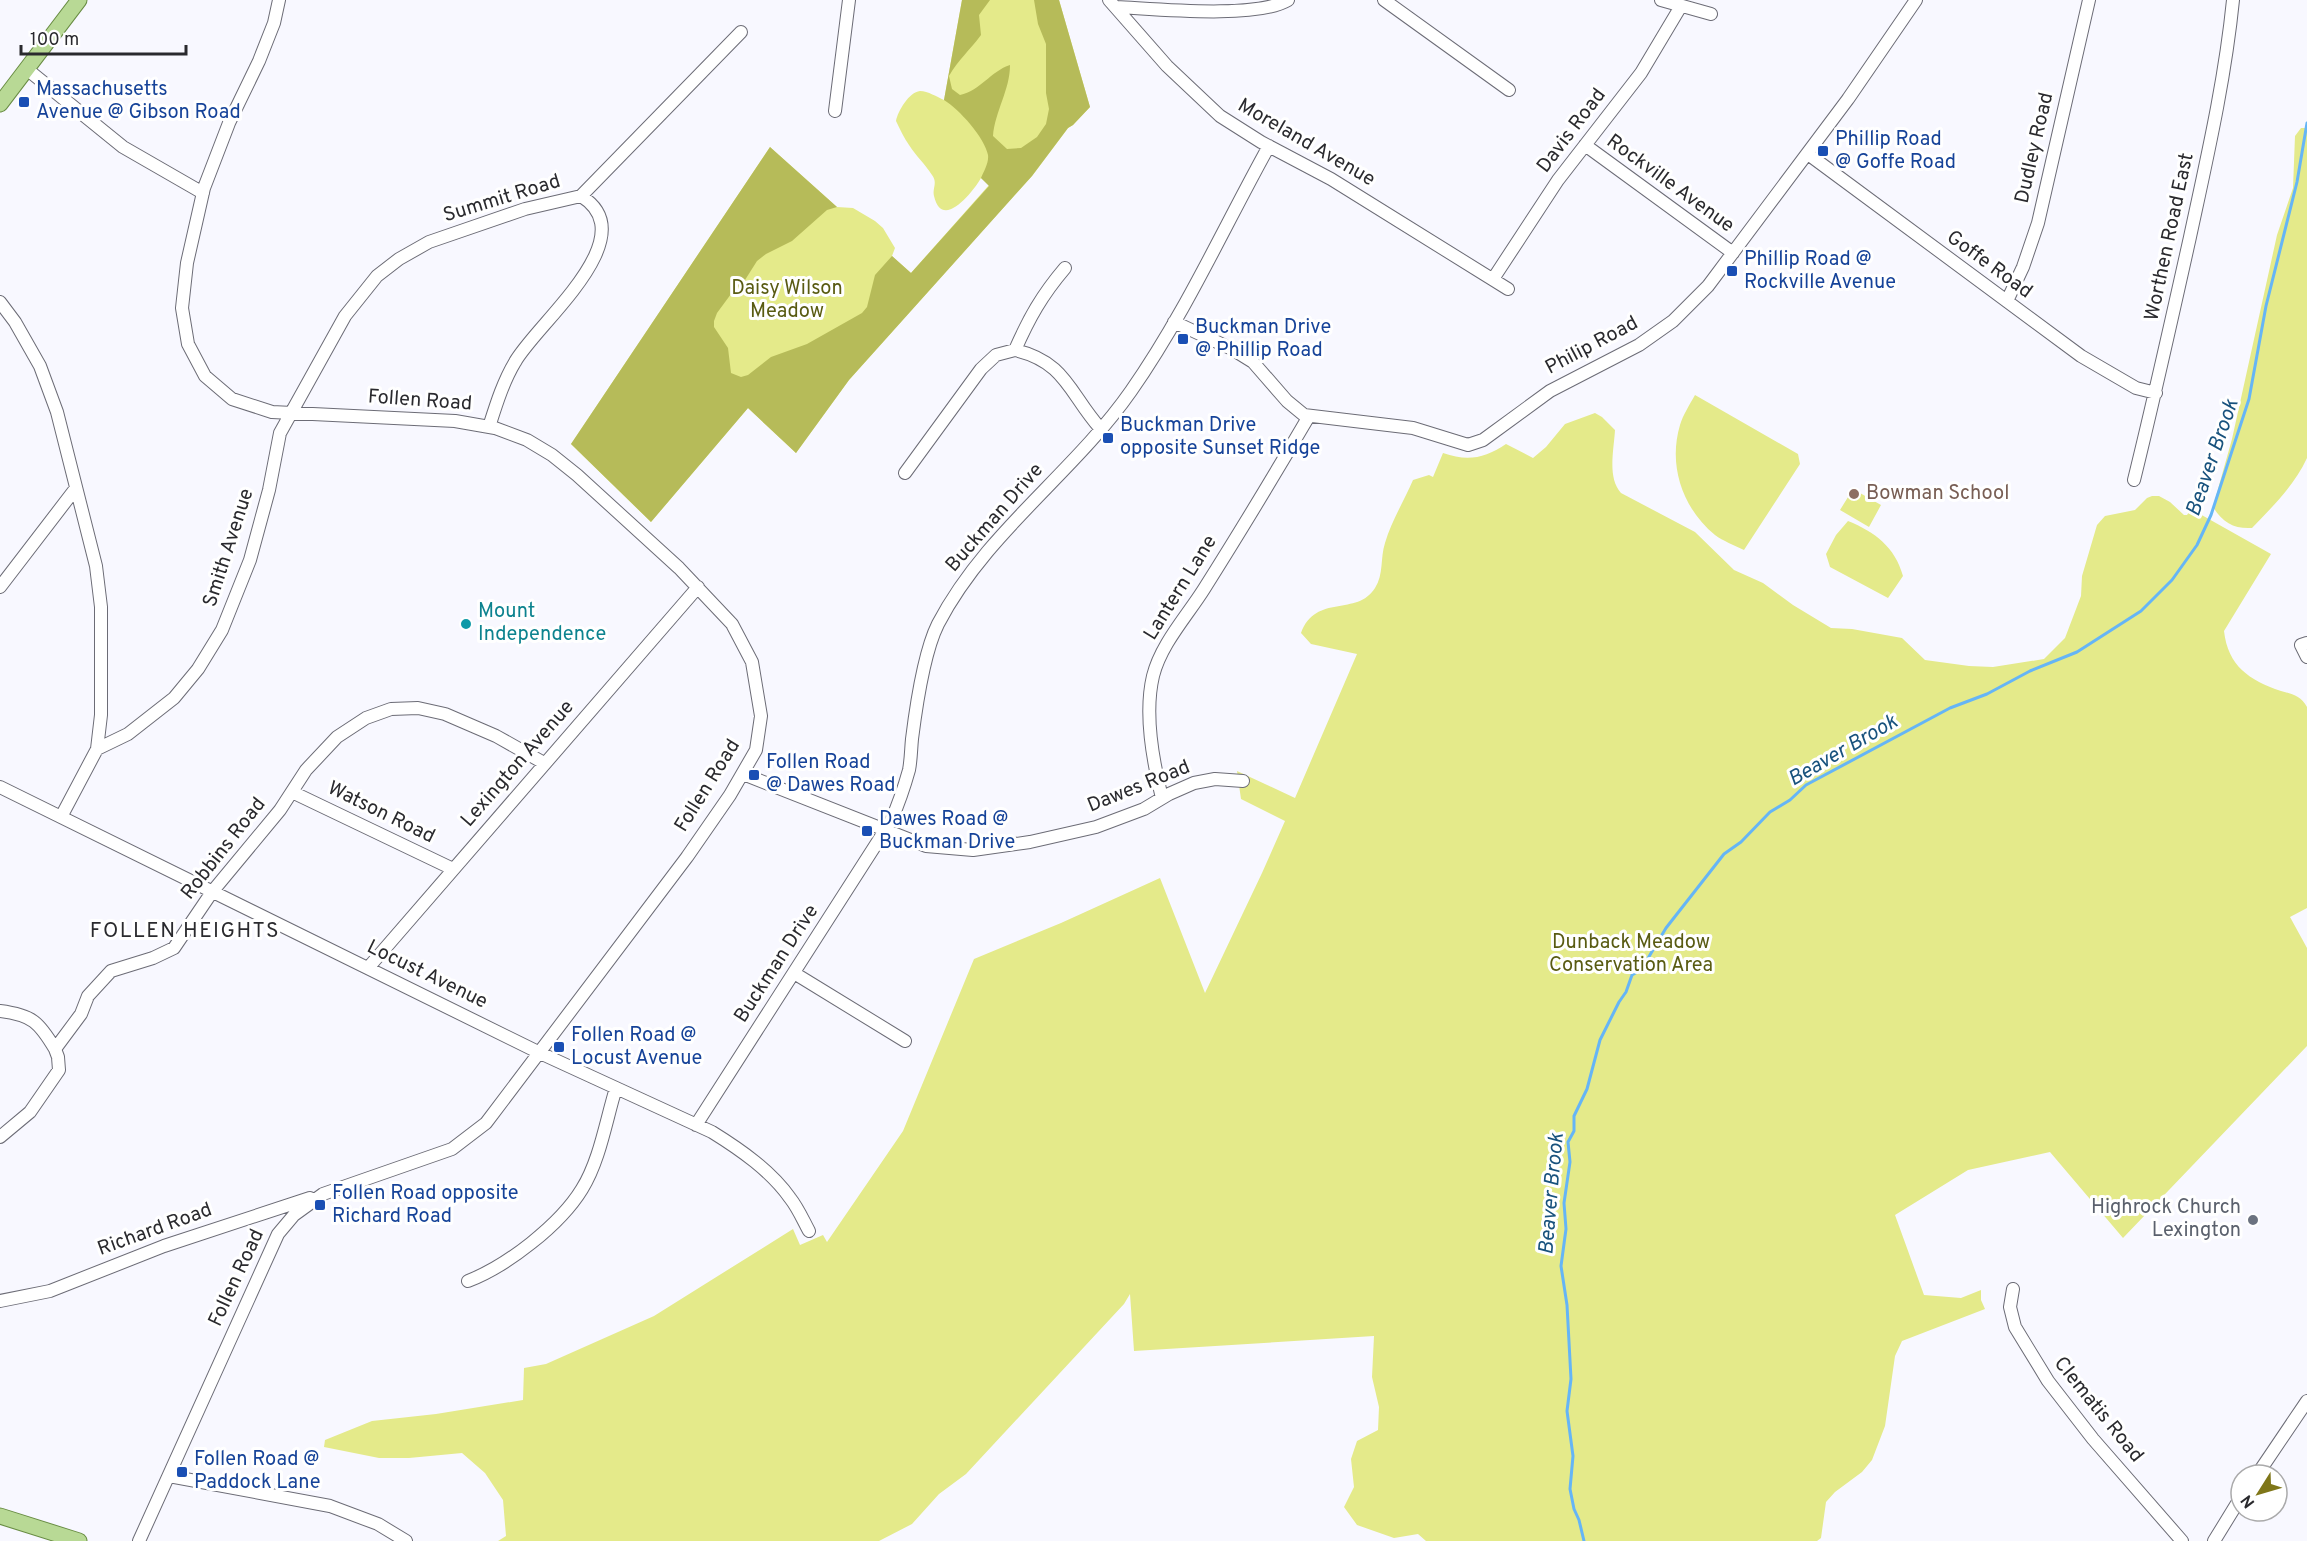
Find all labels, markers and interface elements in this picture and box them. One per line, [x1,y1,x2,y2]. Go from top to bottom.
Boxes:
scale bar [21,18,186,56]
text: 100 m [30,29,79,52]
place label: Massachusetts Avenue @ Gibson Road [36,77,241,126]
street label: Davis Road [1532,83,1612,179]
street label: Dudley Road [2010,90,2060,206]
street label: Moreland Avenue [1232,93,1380,193]
marker: Massachusetts Avenue @ Gibson Road [17,95,31,109]
place label: Phillip Road @ Goffe Road [1835,127,1956,176]
street label: Rockville Avenue [1601,129,1739,239]
marker: Phillip Road @ Goffe Road [1816,144,1830,158]
street label: Worthen Road East [2139,151,2201,323]
street label: Summit Road [440,169,564,229]
street label: Goffe Road [1941,225,2037,305]
place label: Phillip Road @ Rockville Avenue [1744,247,1896,296]
marker: Phillip Road @ Rockville Avenue [1725,264,1739,278]
park label: Daisy Wilson Meadow [731,276,843,325]
street label: Philip Road [1541,311,1643,381]
place label: Buckman Drive @ Phillip Road [1195,315,1331,364]
marker: Buckman Drive @ Phillip Road [1176,332,1190,346]
street label: Follen Road [367,384,473,418]
water label: Beaver Brook [2180,396,2246,520]
place label: Buckman Drive opposite Sunset Ridge [1120,413,1320,462]
marker: Buckman Drive opposite Sunset Ridge [1101,431,1115,445]
street label: Buckman Drive [941,458,1049,578]
place label: Bowman School [1866,481,2009,507]
street label: Smith Avenue [198,485,260,611]
marker: Bowman School [1847,487,1861,501]
street label: Lantern Lane [1138,531,1224,645]
place label: Mount Independence [478,599,606,648]
marker: Mount Independence [459,617,473,631]
street label: Lexington Avenue [456,695,580,833]
water label: Beaver Brook [1783,709,1903,793]
street label: Follen Road [669,735,747,837]
place label: Follen Road @ Dawes Road [766,750,896,799]
street label: Dawes Road [1084,755,1194,819]
marker: Follen Road @ Dawes Road [747,768,761,782]
street label: Watson Road [323,776,439,850]
street label: Robbins Road [176,792,272,906]
place label: Dawes Road @ Buckman Drive [879,807,1015,856]
marker: Dawes Road @ Buckman Drive [860,824,874,838]
street label: Buckman Drive [729,900,825,1028]
district label: FOLLEN HEIGHTS [90,918,280,945]
park label: Dunback Meadow Conservation Area [1549,930,1713,979]
street label: Locust Avenue [362,935,492,1015]
place label: Follen Road @ Locust Avenue [571,1023,702,1072]
marker: Follen Road @ Locust Avenue [552,1040,566,1054]
water label: Beaver Brook [1533,1132,1571,1256]
place label: Follen Road opposite Richard Road [332,1181,519,1230]
place label: Highrock Church Lexington [2091,1195,2241,1244]
street label: Richard Road [94,1197,216,1263]
marker: Follen Road opposite Richard Road [313,1198,327,1212]
marker: Highrock Church Lexington [2246,1213,2260,1227]
street label: Follen Road [203,1225,271,1331]
street label: Clematis Road [2047,1352,2149,1468]
place label: Follen Road @ Paddock Lane [194,1447,321,1496]
north arrow [2229,1463,2289,1523]
marker: Follen Road @ Paddock Lane [175,1465,189,1479]
text: N [2237,1490,2260,1511]

